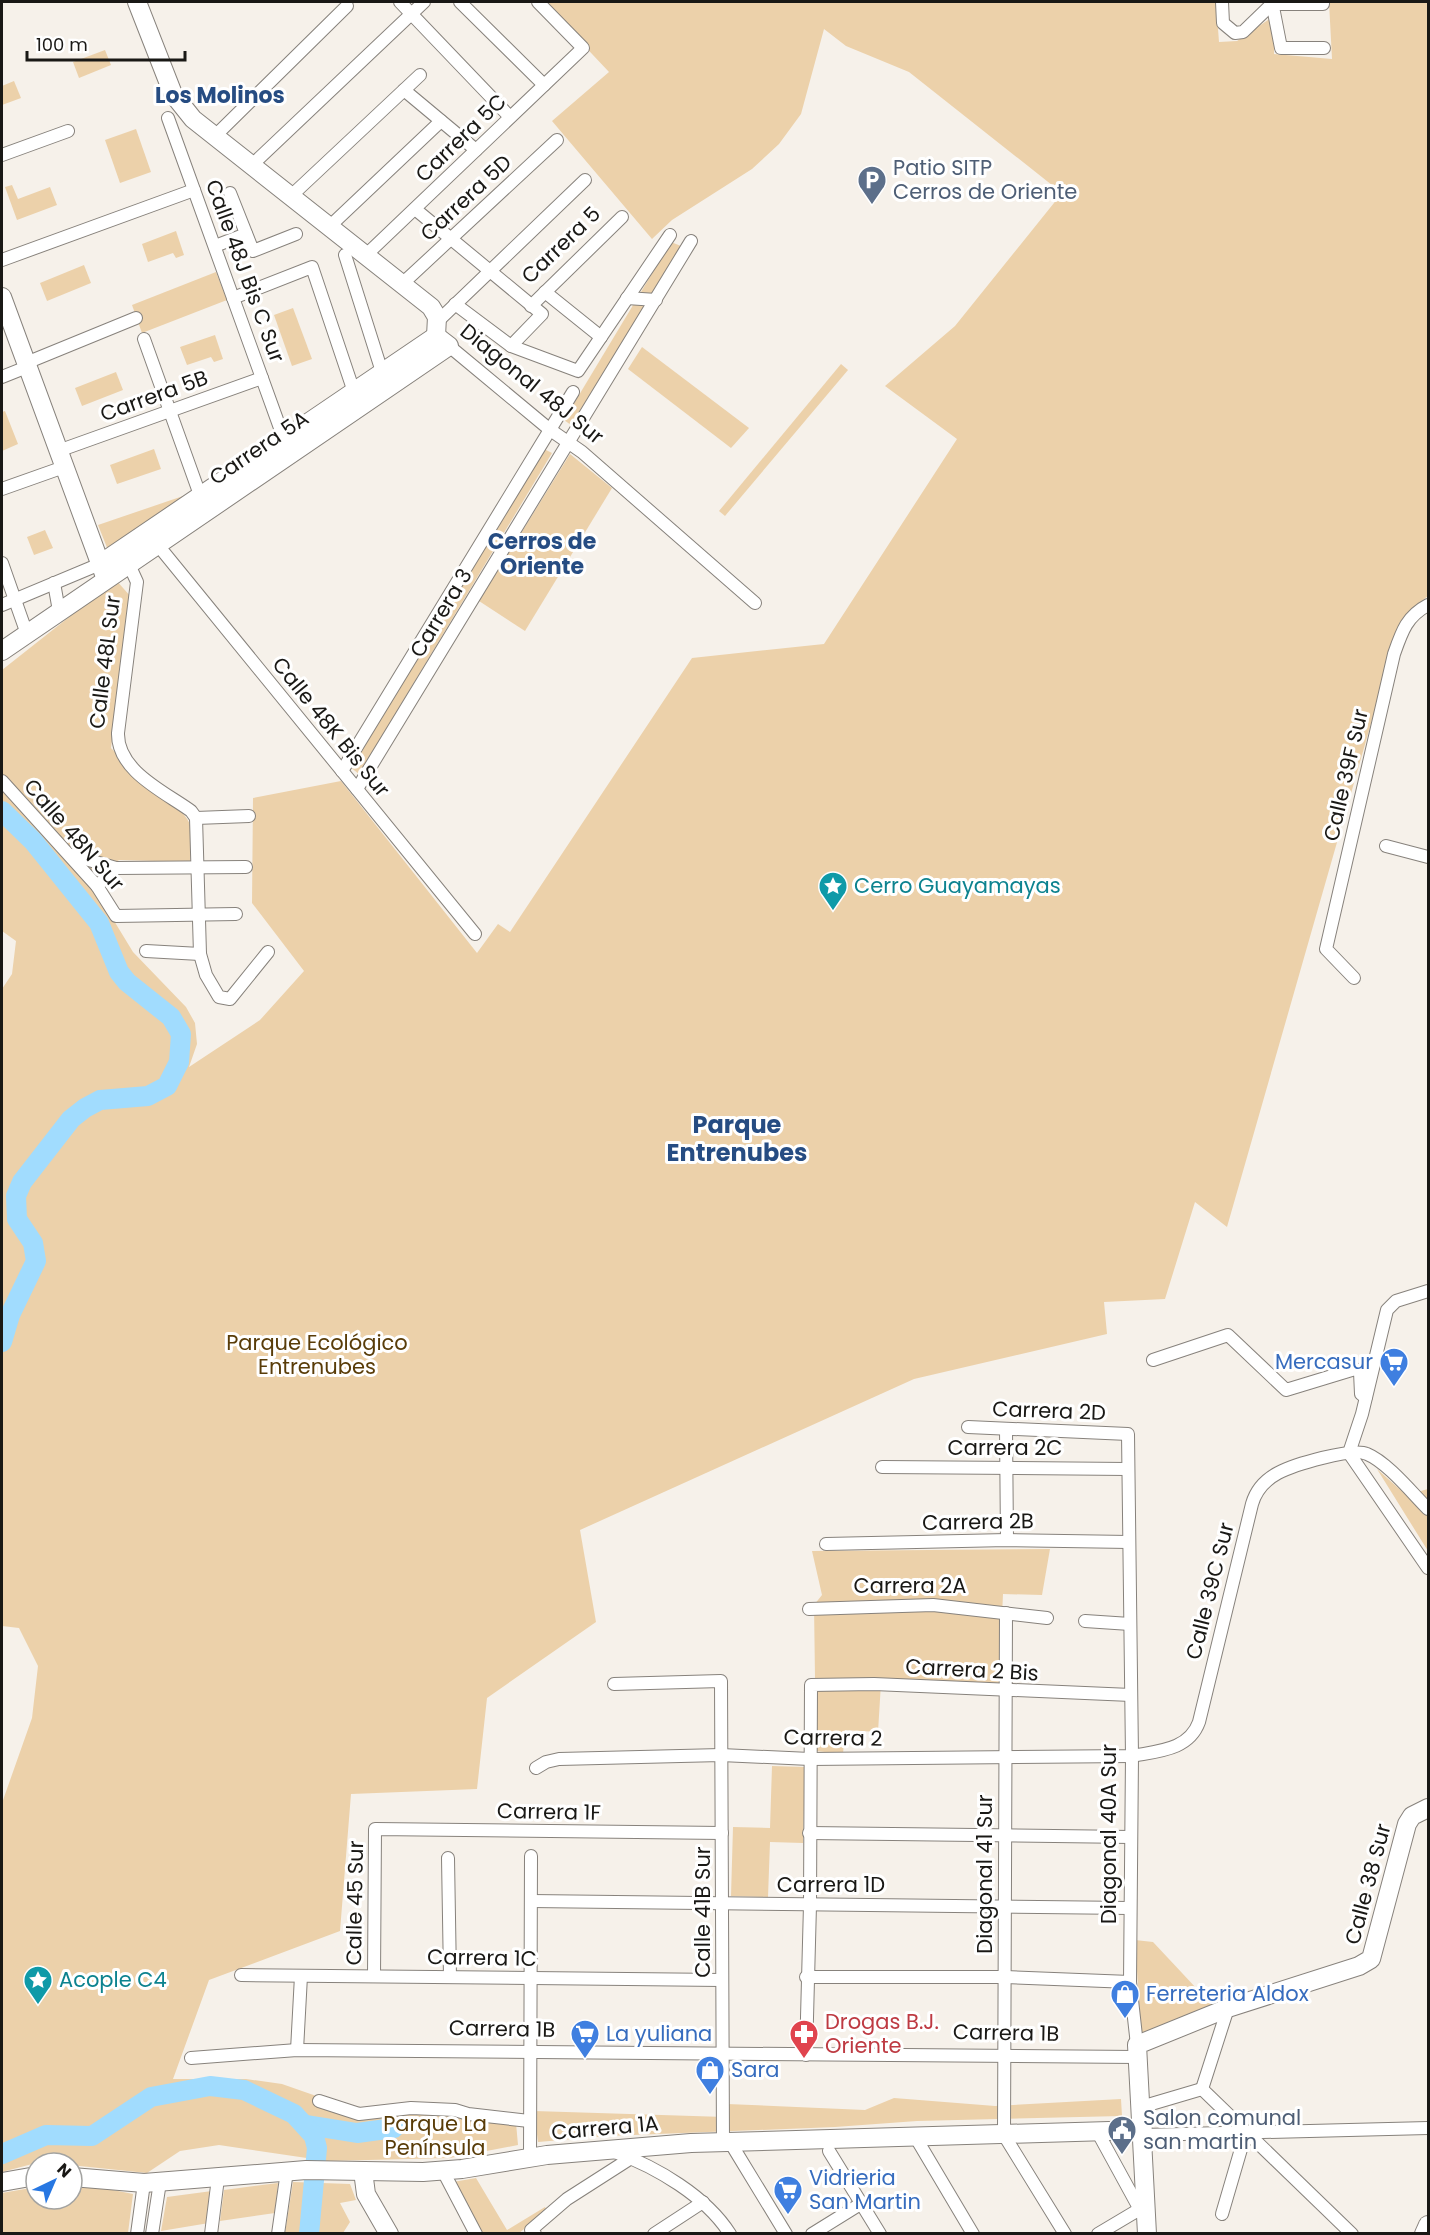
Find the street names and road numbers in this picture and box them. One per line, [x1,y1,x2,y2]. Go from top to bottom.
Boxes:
street label: Carrera 5C [409,87,512,188]
street label: Carrera 5D [414,148,518,247]
street label: Calle 48J Bis C Sur [199,175,292,366]
street label: Carrera 5 [515,200,607,290]
street label: Diagonal 48J Sur [454,317,610,451]
street label: Carrera 5B [96,363,212,428]
street label: Carrera 5A [203,404,314,492]
street label: Carrera 3 [403,563,479,663]
street label: Calle 48L Sur [82,593,127,730]
street label: Calle 48K Bis Sur [266,651,397,803]
street label: Calle 39F Sur [1316,706,1375,844]
street label: Calle 48N Sur [18,772,131,897]
street label: Carrera 2D [992,1394,1106,1427]
street label: Carrera 2C [947,1433,1063,1462]
street label: Carrera 2B [922,1506,1034,1537]
street label: Calle 39C Sur [1178,1519,1241,1662]
street label: Carrera 2A [854,1571,966,1600]
street label: Carrera 2 Bis [905,1652,1039,1687]
street label: Carrera 2 [783,1722,883,1753]
street label: Diagonal 40A Sur [1094,1744,1123,1924]
street label: Diagonal 41 Sur [970,1794,999,1954]
street label: Carrera 1F [497,1796,601,1827]
street label: Calle 38 Sur [1337,1820,1398,1948]
street label: Calle 45 Sur [339,1840,370,1966]
street label: Calle 41B Sur [688,1846,717,1978]
street label: Carrera 1D [777,1870,885,1899]
street label: Carrera 1C [427,1942,537,1973]
street label: Carrera 1B [449,2013,555,2044]
street label: Carrera 1B [953,2017,1059,2048]
street label: Carrera 1A [550,2108,660,2147]

